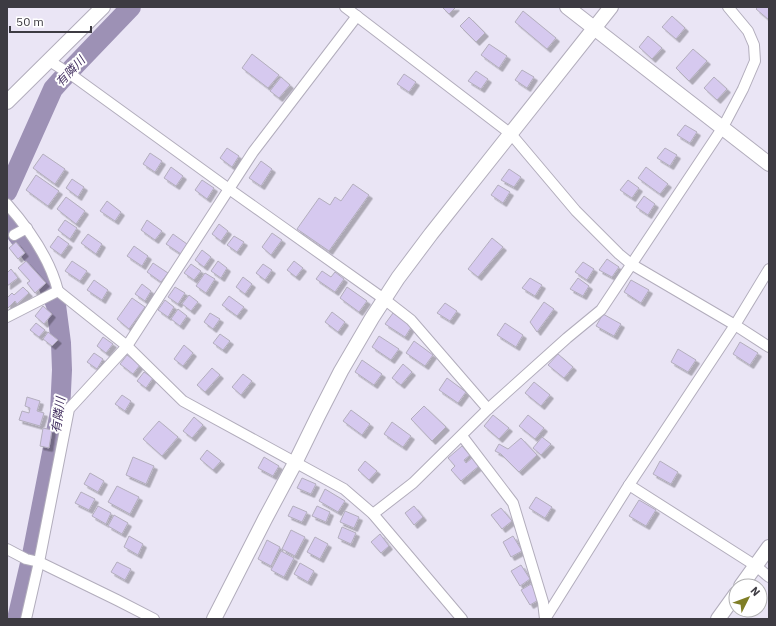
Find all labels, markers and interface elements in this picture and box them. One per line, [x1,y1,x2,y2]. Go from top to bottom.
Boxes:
scale bar [10,8,91,34]
text: 50 m [16,14,44,29]
water label: 有隣川 [52,51,89,89]
water label: 有隣川 [48,394,68,434]
north arrow [728,578,768,618]
text: N [748,584,763,599]

